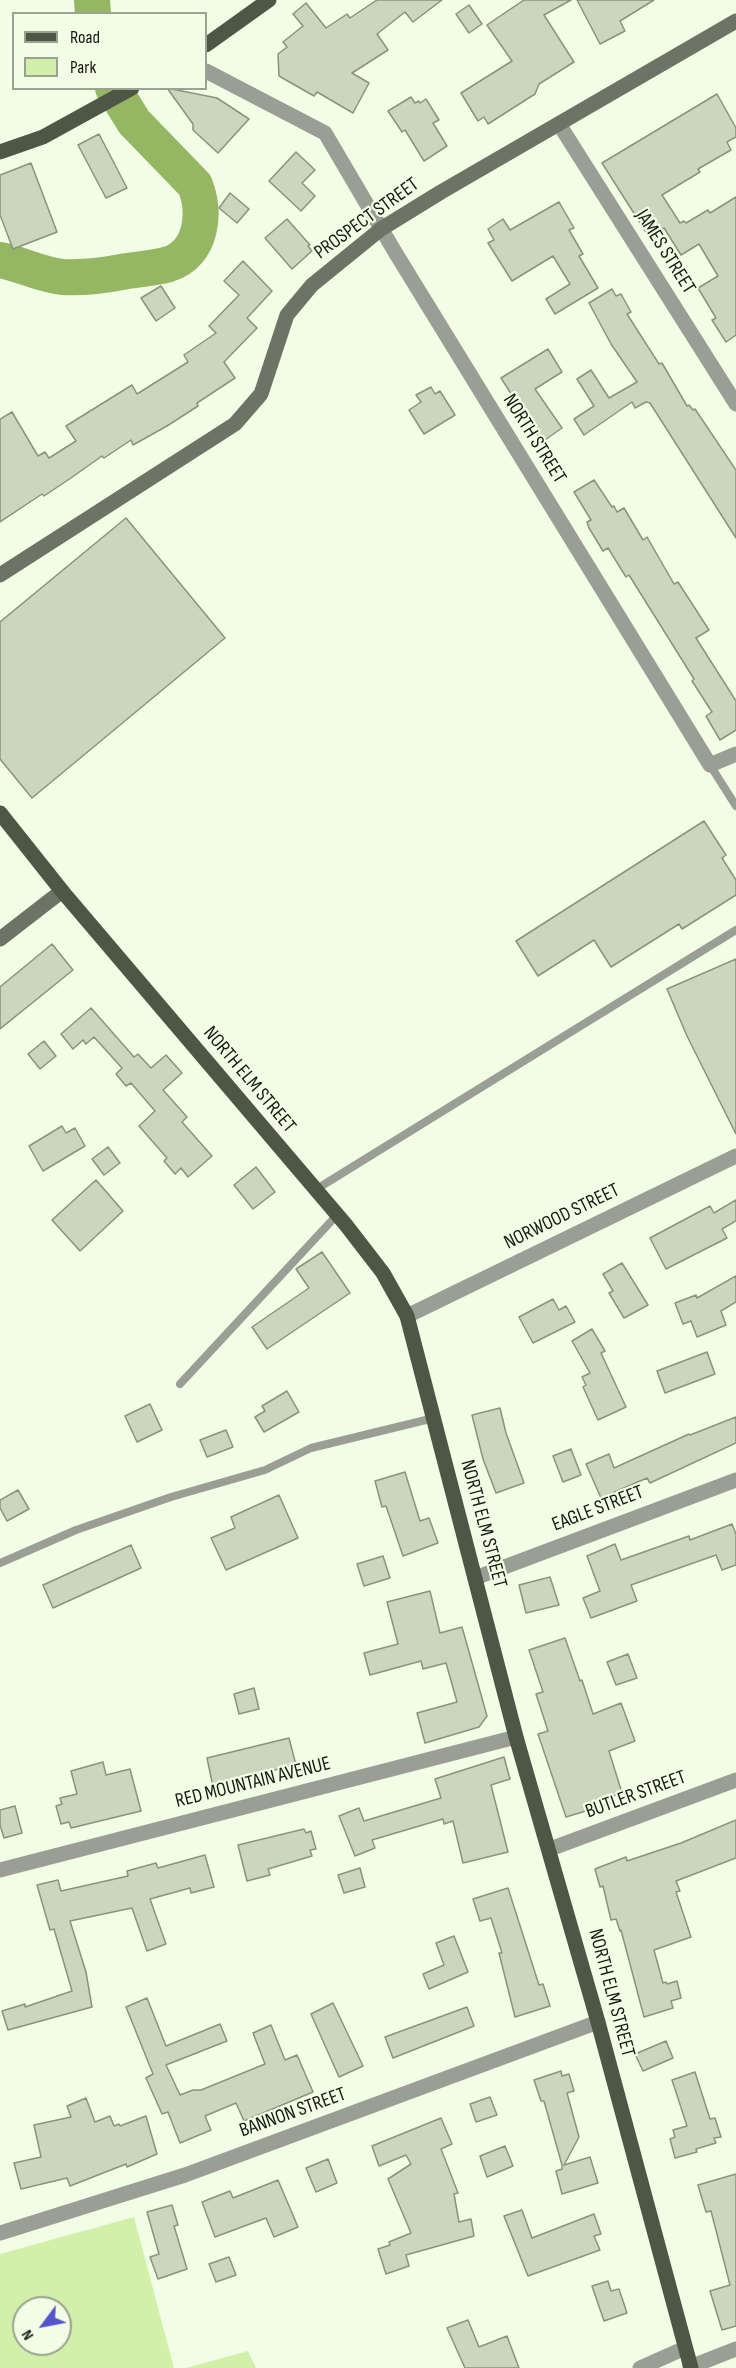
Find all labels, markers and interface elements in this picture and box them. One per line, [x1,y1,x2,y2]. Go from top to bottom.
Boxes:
legend [12,12,207,90]
text: Road [70,27,100,48]
text: Park [70,57,96,78]
street label: PROSPECT STREET [310,173,424,265]
street label: JAMES STREET [630,205,700,299]
street label: NORTH STREET [497,390,571,488]
street label: NORTH ELM STREET [198,1022,300,1138]
street label: NORWOOD STREET [500,1179,624,1255]
street label: NORTH ELM STREET [454,1457,512,1591]
street label: EAGLE STREET [549,1481,647,1537]
street label: RED MOUNTAIN AVENUE [173,1752,333,1814]
street label: BUTLER STREET [582,1766,690,1824]
street label: NORTH ELM STREET [582,1926,640,2060]
street label: BANNON STREET [237,2083,349,2143]
north arrow [12,2296,72,2356]
text: N [18,2326,38,2343]

